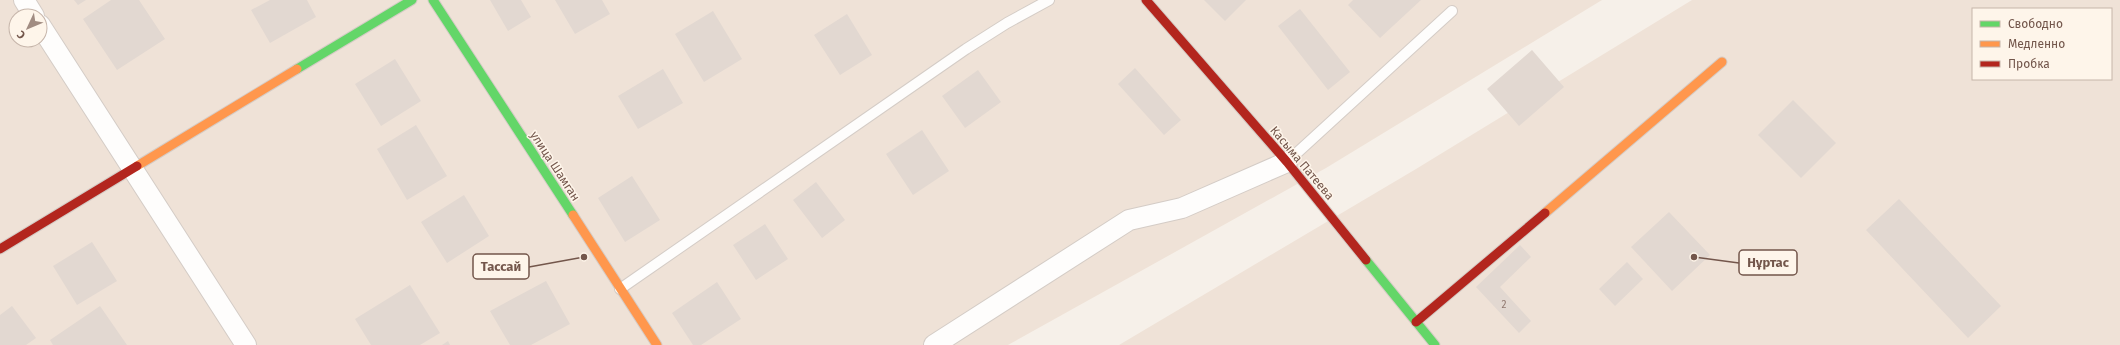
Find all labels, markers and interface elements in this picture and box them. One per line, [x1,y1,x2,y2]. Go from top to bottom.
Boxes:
north arrow [8,8,48,48]
legend [1972,8,2112,80]
text: Свободно [2008,17,2063,31]
text: С [14,27,28,41]
text: Медленно [2008,37,2065,51]
text: Пробка [2008,57,2050,71]
street label: Касыма Патеева [1267,123,1337,203]
street label: улица Шамган [527,128,583,204]
callout: Нұртас [1739,250,1797,275]
callout: Тассай [473,254,529,279]
text: Нұртас [1747,255,1790,270]
text: Тассай [481,259,521,274]
house number: 2 [1502,299,1507,311]

